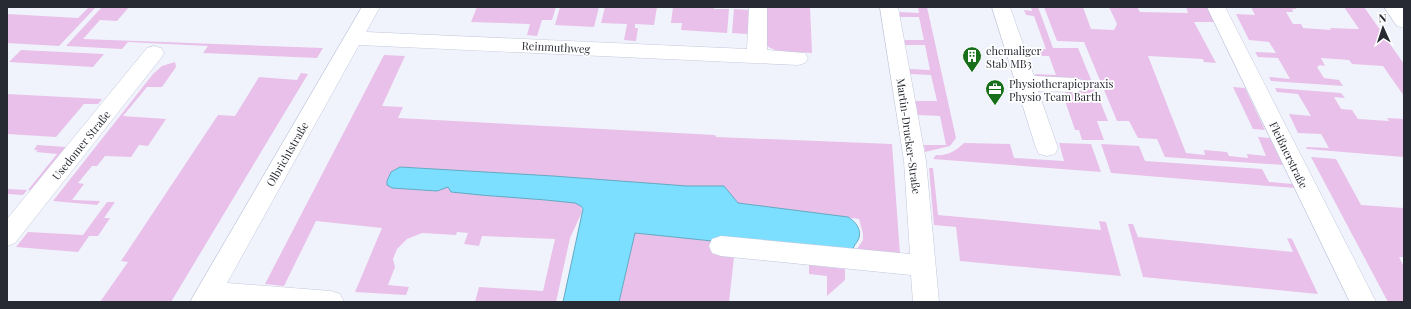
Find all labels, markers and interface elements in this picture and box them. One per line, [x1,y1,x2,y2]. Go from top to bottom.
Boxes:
north arrow [1363,8,1403,48]
text: N [1378,10,1387,25]
street label: Reinmuthweg [521,38,591,56]
place label: ehemaliger Stab MB3 [986,43,1041,71]
building icon: ehemaliger Stab MB3 [961,45,983,73]
place label: Physiotherapiepraxis Physio Team Barth [1009,76,1114,104]
street label: Martin-Drucker-Straße [893,77,925,195]
office icon: Physiotherapiepraxis Physio Team Barth [984,78,1006,106]
street label: Usedomer Straße [48,107,114,183]
street label: Olbrichtstraße [262,119,312,189]
street label: Fleißnerstraße [1266,119,1312,191]

